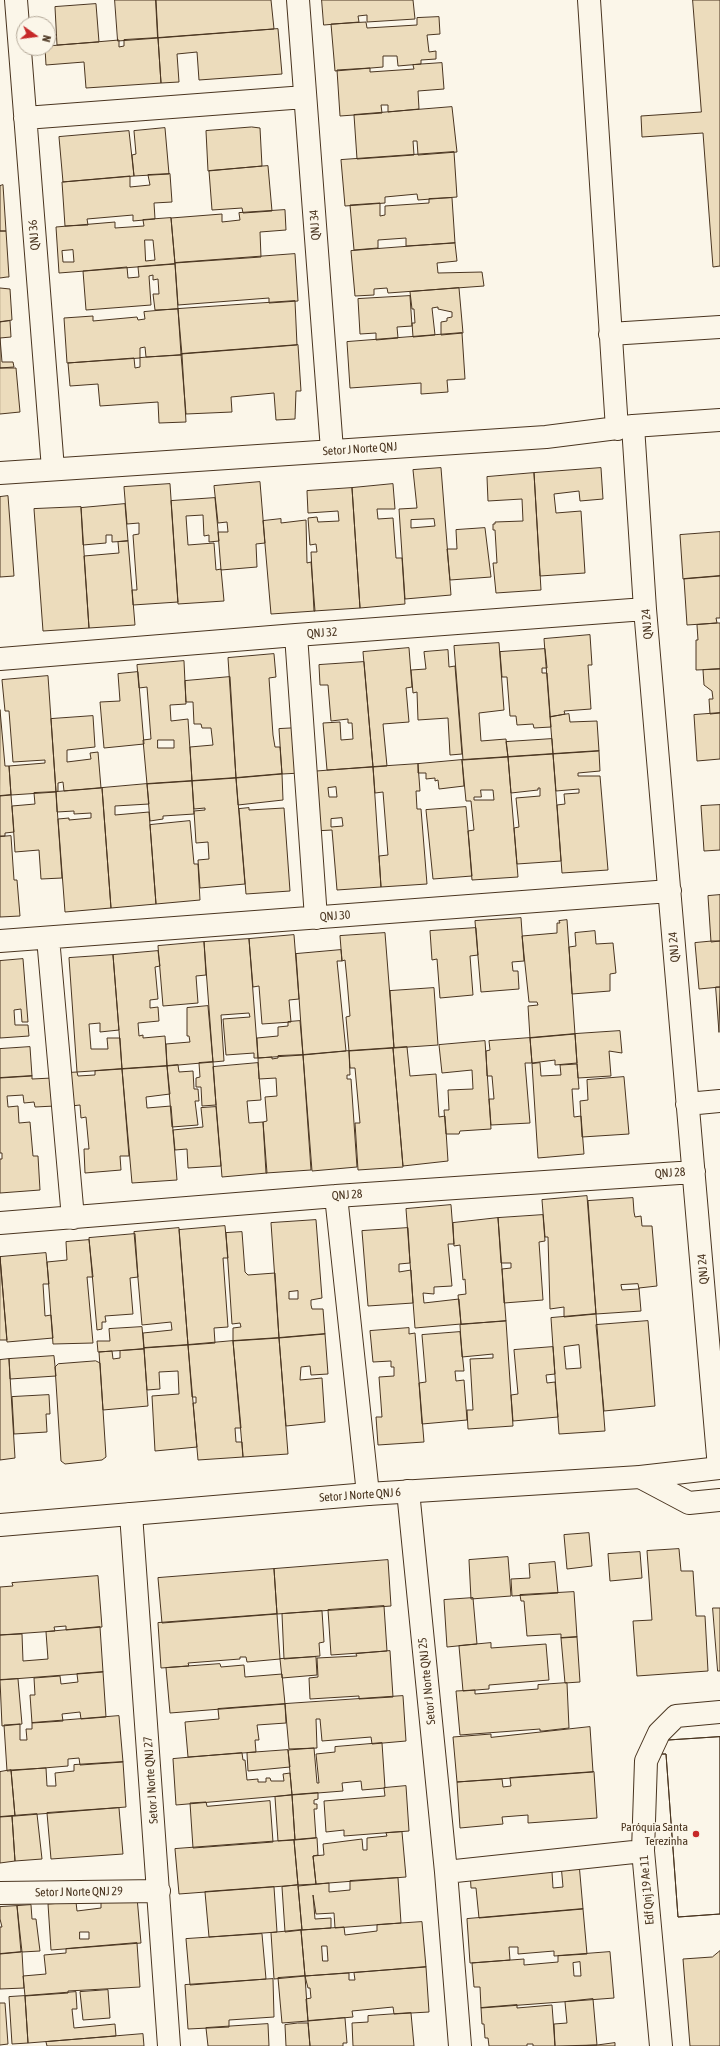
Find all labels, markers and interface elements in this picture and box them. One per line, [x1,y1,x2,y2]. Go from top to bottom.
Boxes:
north arrow [16,16,56,56]
text: N [40,34,53,43]
street label: QNJ 34 [307,209,323,241]
street label: QNJ 36 [25,219,43,251]
street label: Setor J Norte QNJ [322,439,398,459]
street label: QNJ 24 [638,608,656,640]
street label: QNJ 32 [306,625,338,641]
street label: QNJ 30 [319,908,351,924]
street label: QNJ 24 [665,931,683,963]
street label: QNJ 28 [654,1165,686,1181]
street label: QNJ 28 [331,1187,363,1203]
street label: QNJ 24 [694,1253,712,1285]
street label: Setor J Norte QNJ 6 [319,1485,401,1505]
street label: Setor J Norte QNJ 25 [415,1637,439,1725]
street label: Setor J Norte QNJ 27 [141,1736,161,1824]
place label: Paróquia Santa Terezinha [621,1820,688,1848]
marker: Paróquia Santa Terezinha [691,1829,701,1839]
street label: Edf Qnj 19 Ae 11 [637,1854,657,1926]
street label: Setor J Norte QNJ 29 [35,1884,123,1900]

